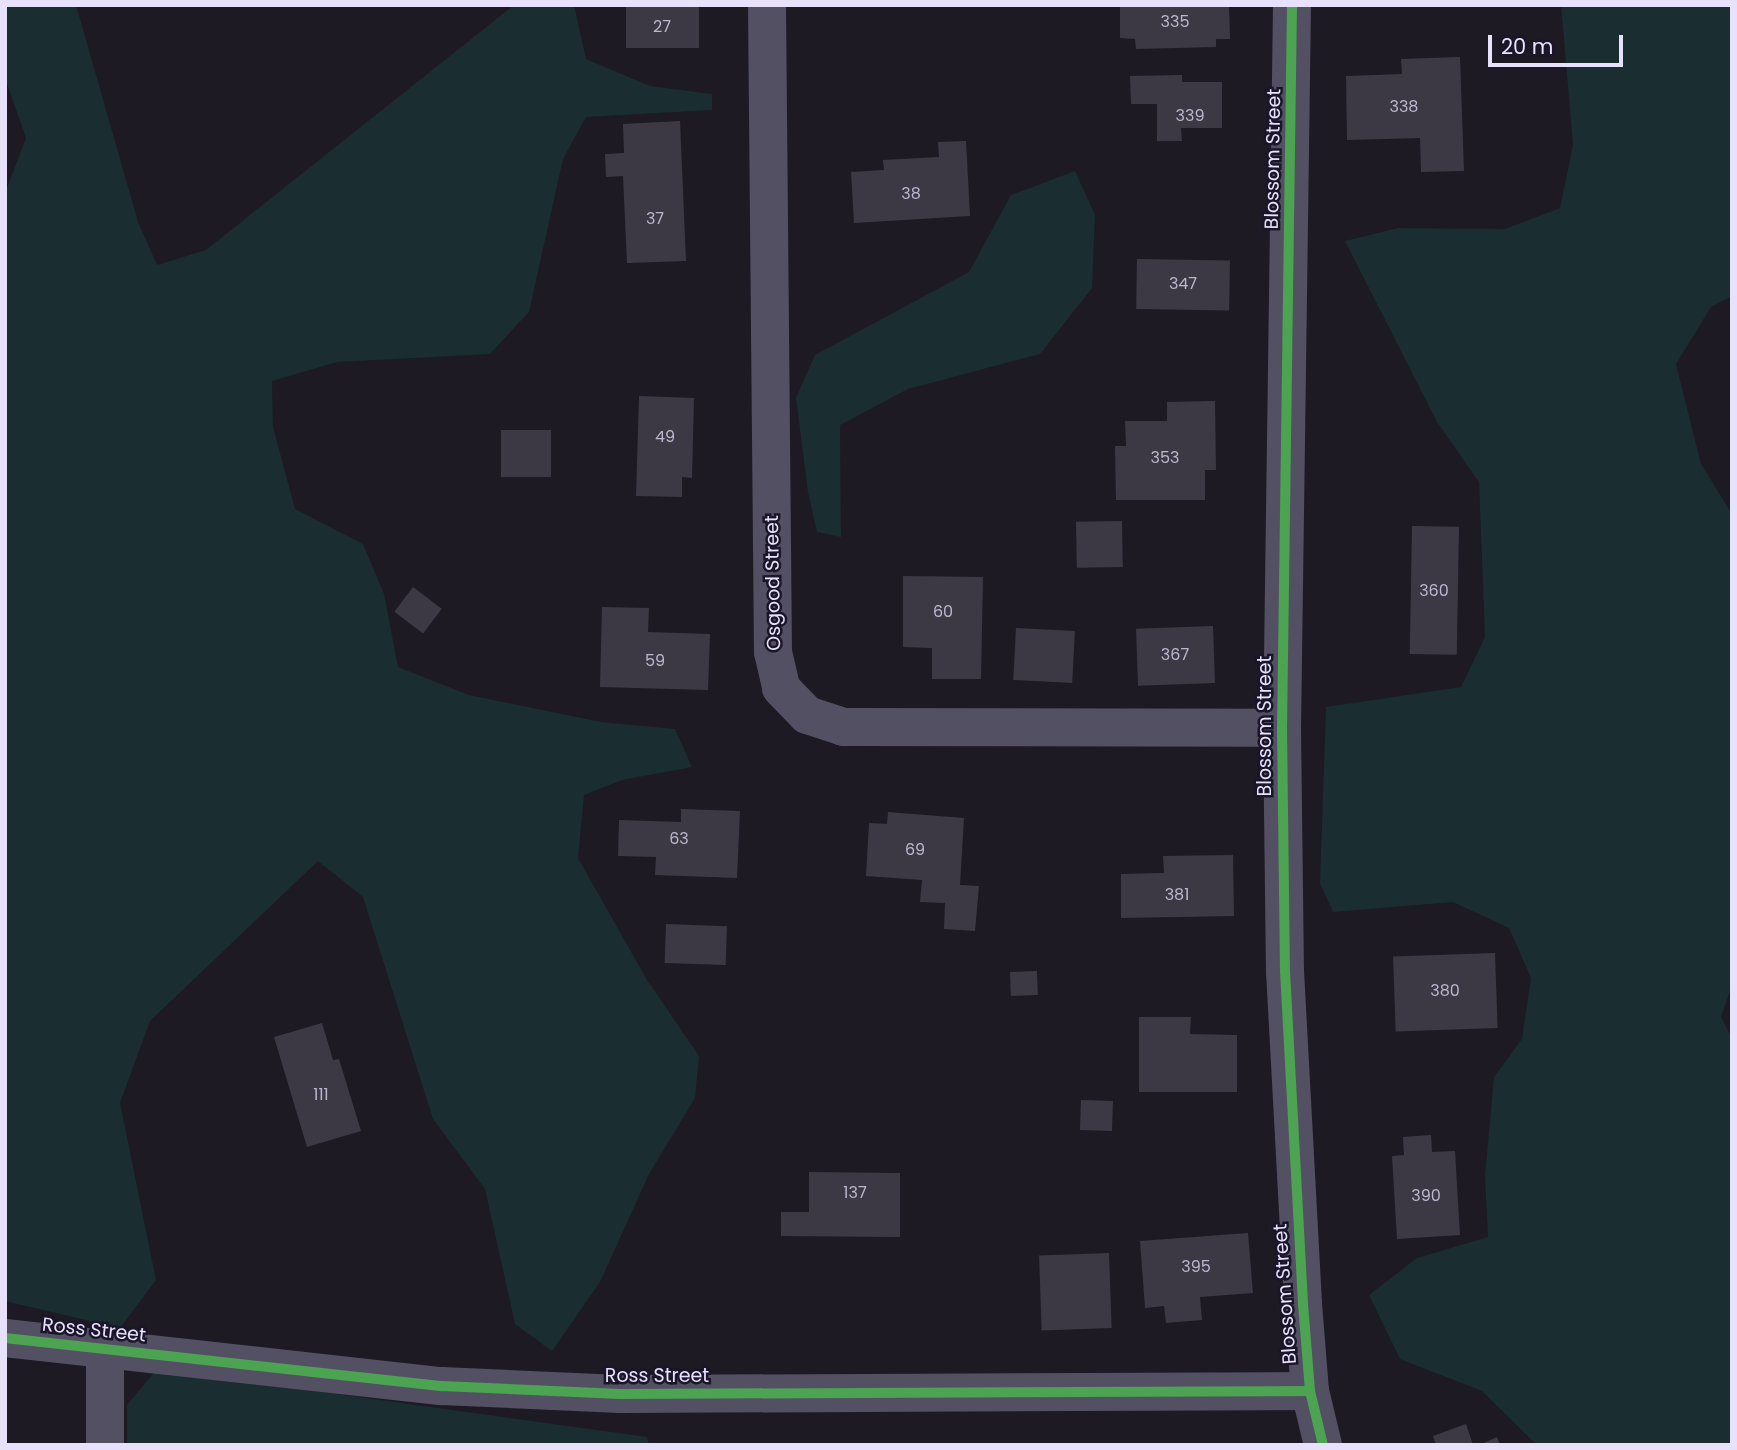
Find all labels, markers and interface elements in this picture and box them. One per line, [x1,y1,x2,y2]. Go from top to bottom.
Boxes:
house number: 335 [1161,12,1189,32]
house number: 27 [653,17,671,37]
scale bar [1492,21,1627,65]
text: 20 m [1501,32,1554,61]
street label: Blossom Street [1260,88,1286,230]
house number: 338 [1390,97,1418,117]
house number: 339 [1176,106,1204,126]
house number: 38 [901,184,921,204]
house number: 37 [646,209,664,229]
house number: 347 [1169,274,1197,294]
house number: 49 [655,427,675,447]
house number: 353 [1151,448,1179,468]
street label: Osgood Street [760,515,786,651]
house number: 360 [1419,581,1449,601]
house number: 60 [933,602,953,622]
house number: 367 [1161,645,1189,665]
house number: 59 [645,651,665,671]
street label: Blossom Street [1254,656,1276,796]
house number: 63 [669,829,689,849]
house number: 69 [905,840,925,860]
house number: 381 [1165,885,1189,905]
house number: 380 [1430,981,1460,1001]
house number: 111 [313,1085,329,1105]
house number: 137 [843,1183,867,1203]
house number: 390 [1411,1186,1441,1206]
street label: Blossom Street [1269,1223,1301,1365]
house number: 395 [1181,1257,1211,1277]
street label: Ross Street [41,1313,147,1347]
street label: Ross Street [605,1365,709,1387]

